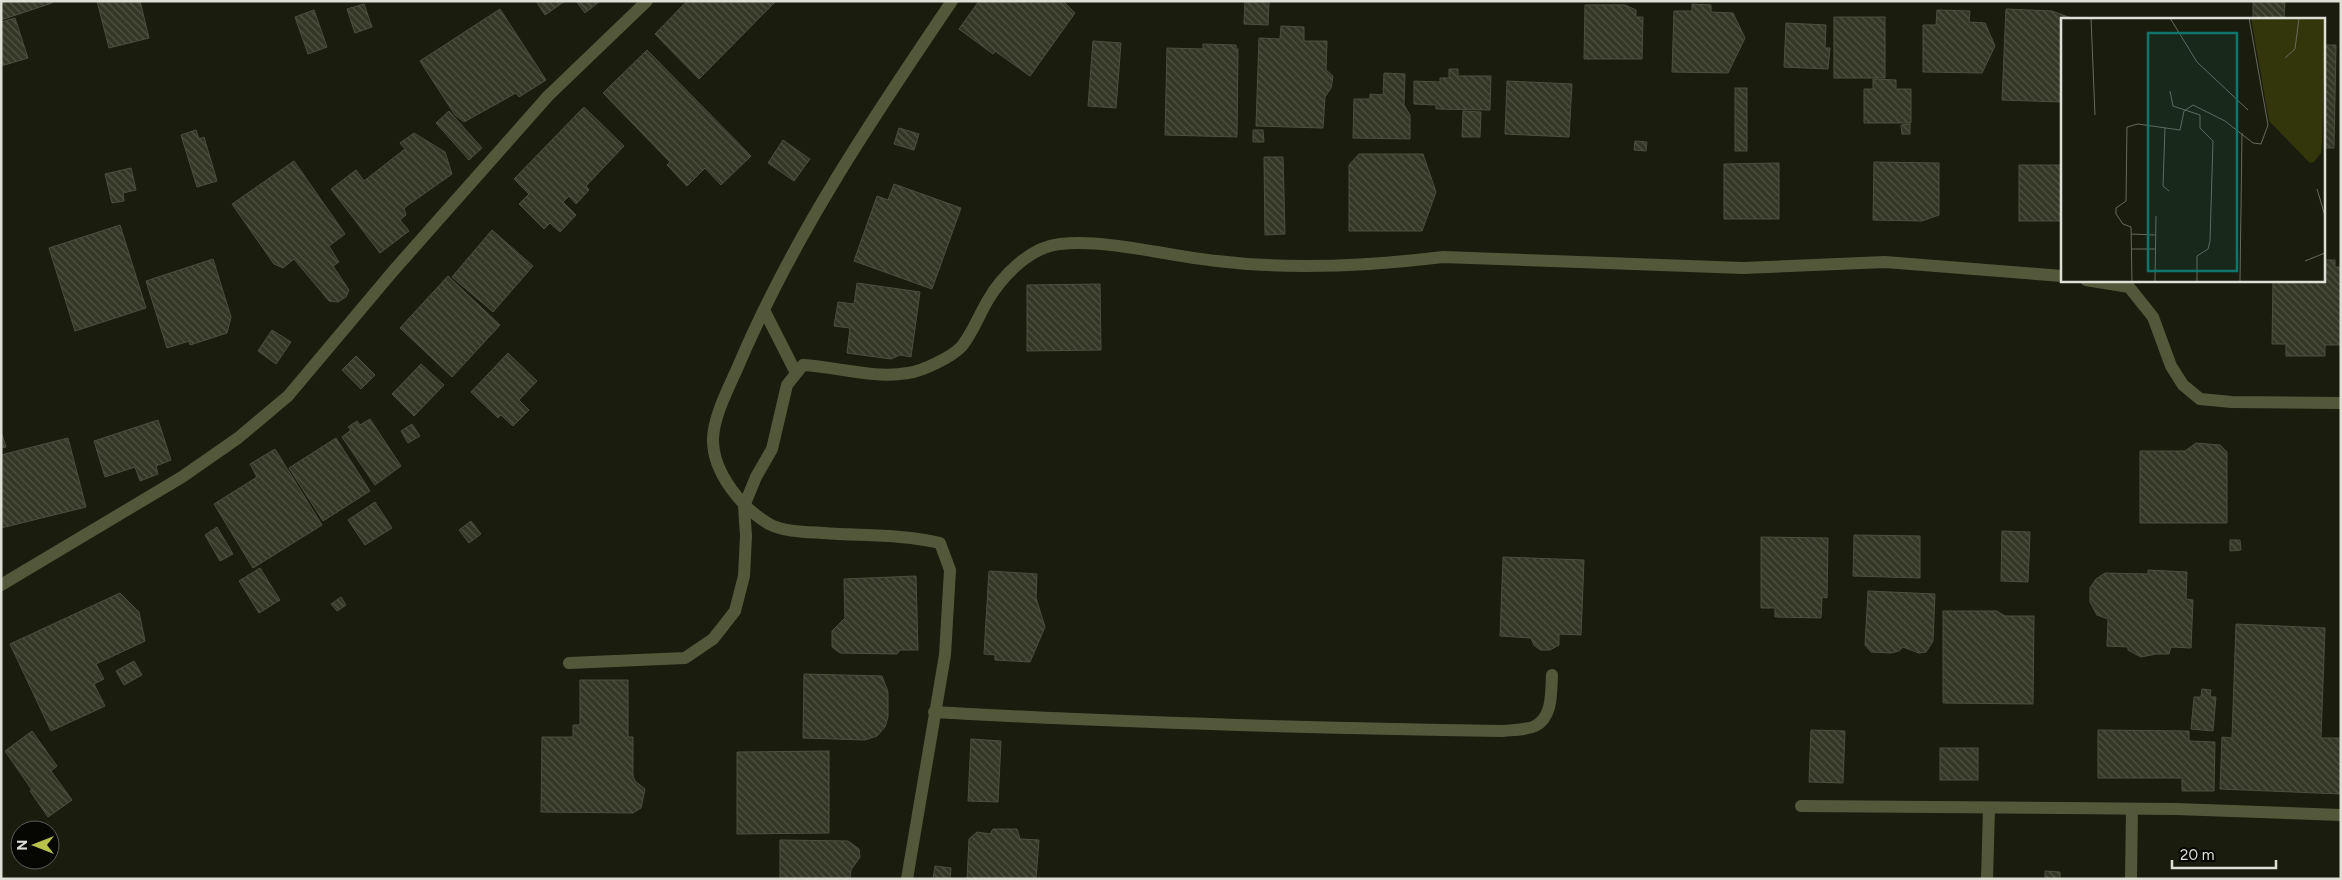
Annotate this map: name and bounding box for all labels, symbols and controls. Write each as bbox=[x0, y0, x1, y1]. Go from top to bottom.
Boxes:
inset map bbox=[2061, 18, 2324, 281]
north arrow bbox=[10, 820, 60, 870]
scale bar bbox=[2172, 838, 2276, 870]
text: N bbox=[14, 840, 31, 850]
text: 20 m bbox=[2180, 846, 2214, 864]

